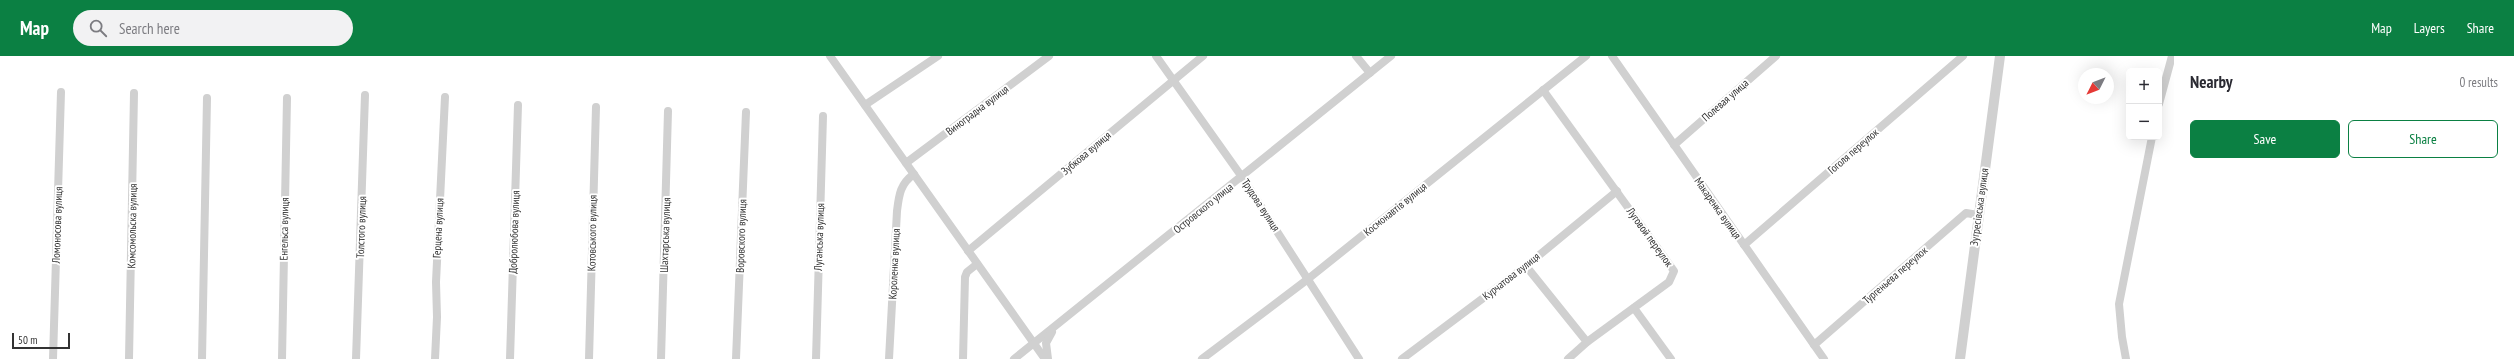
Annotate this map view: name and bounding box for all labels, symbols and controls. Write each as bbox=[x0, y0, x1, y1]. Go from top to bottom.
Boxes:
search box bbox=[73, 10, 353, 46]
text: Map bbox=[20, 16, 49, 40]
icon: search bbox=[87, 17, 109, 39]
text: Search here bbox=[119, 19, 180, 38]
text: Map bbox=[2371, 19, 2392, 37]
text: Layers bbox=[2414, 19, 2445, 37]
text: Share bbox=[2467, 19, 2494, 37]
north arrow bbox=[2078, 68, 2114, 104]
map controls bbox=[2126, 68, 2162, 140]
button: + bbox=[2126, 68, 2162, 104]
text: Nearby bbox=[2190, 71, 2233, 93]
text: 0 results bbox=[2459, 74, 2498, 91]
street label: Полевая улица bbox=[1699, 76, 1751, 124]
street label: Виноградна вулиця bbox=[943, 82, 1011, 138]
button: − bbox=[2126, 104, 2162, 140]
button: Save bbox=[2190, 120, 2340, 158]
button: Share bbox=[2348, 120, 2498, 158]
street label: Гоголя переулок bbox=[1825, 125, 1882, 177]
street label: Зубкова вулиця bbox=[1058, 128, 1114, 178]
street label: Зугресівська вулиця bbox=[1967, 167, 1991, 247]
street label: Макаренка вулиця bbox=[1692, 174, 1744, 242]
street label: Трудова вулиця bbox=[1239, 176, 1283, 234]
street label: Космонавтів вулиця bbox=[1361, 179, 1429, 239]
street label: Островского улица bbox=[1170, 180, 1236, 236]
street label: Комсомольска вулиця bbox=[124, 184, 140, 268]
street label: Ломоносова вулиця bbox=[49, 186, 65, 265]
street label: Добролюбова вулиця bbox=[506, 190, 522, 274]
street label: Котовського вулиця bbox=[584, 195, 600, 271]
street label: Толстого вулиця bbox=[353, 196, 369, 258]
street label: Енгельса вулиця bbox=[276, 197, 292, 261]
street label: Шахтарська вулиця bbox=[657, 197, 673, 273]
street label: Герцена вулиця bbox=[429, 198, 447, 258]
street label: Воровского вулиця bbox=[733, 199, 749, 273]
street label: Луганська вулиця bbox=[811, 203, 827, 272]
street label: Луговой переулок bbox=[1623, 204, 1677, 270]
street label: Короленка вулиця bbox=[885, 228, 903, 300]
street label: Тургеньева переулок bbox=[1860, 243, 1931, 307]
street label: Курчатова вулиця bbox=[1479, 249, 1543, 303]
scale bar bbox=[12, 331, 70, 350]
text: 50 m bbox=[18, 333, 37, 347]

